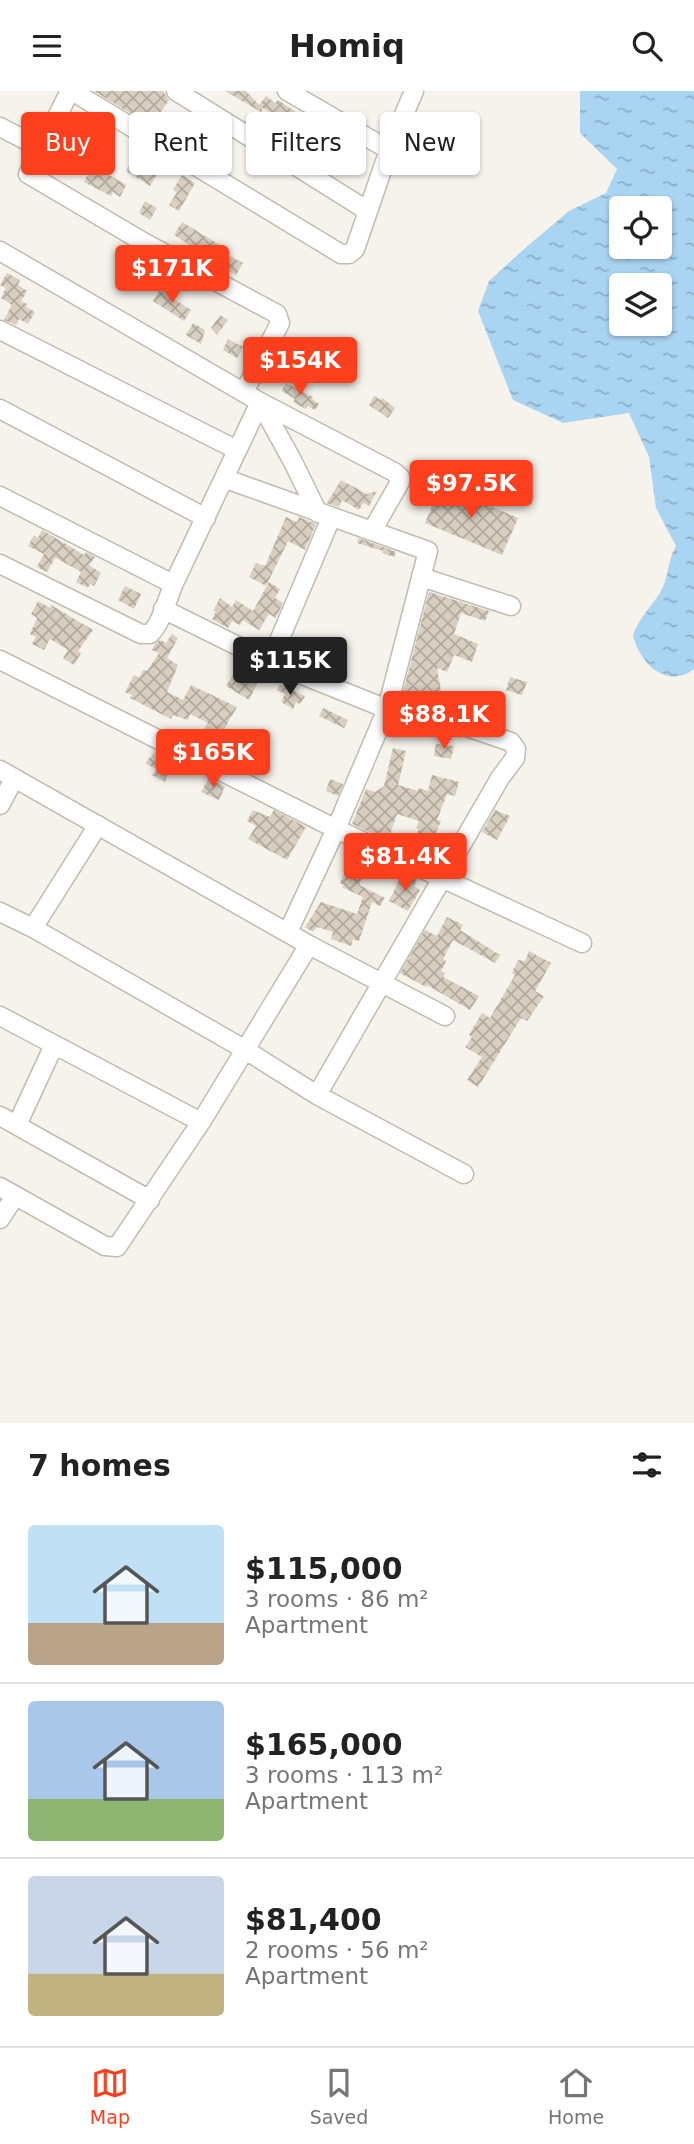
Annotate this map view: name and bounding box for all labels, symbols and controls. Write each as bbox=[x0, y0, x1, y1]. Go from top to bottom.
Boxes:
icon: menu bbox=[28, 27, 66, 65]
text: Homiq bbox=[289, 27, 405, 65]
icon: search bbox=[628, 27, 666, 65]
chip: Buy bbox=[21, 112, 115, 175]
chip: Rent bbox=[129, 112, 232, 175]
chip: Filters bbox=[246, 112, 366, 175]
chip: New bbox=[380, 112, 480, 175]
map controls bbox=[609, 196, 672, 336]
button: locate bbox=[609, 196, 672, 259]
pin: $171K bbox=[123, 245, 221, 305]
text: $171K bbox=[131, 255, 213, 281]
button: layers bbox=[609, 273, 672, 336]
pin: $154K bbox=[251, 337, 349, 397]
text: $154K bbox=[259, 347, 341, 373]
pin: $97.5K bbox=[414, 461, 528, 520]
text: $97.5K bbox=[426, 470, 516, 496]
pin: $115K bbox=[241, 637, 339, 697]
text: $115K bbox=[249, 647, 331, 673]
pin: $88.1K bbox=[387, 691, 501, 751]
text: $88.1K bbox=[399, 701, 489, 727]
pin: $165K bbox=[164, 729, 262, 789]
text: $165K bbox=[172, 739, 254, 765]
pin: $81.4K bbox=[348, 833, 462, 893]
text: $81.4K bbox=[360, 843, 450, 869]
icon: filters bbox=[628, 1446, 666, 1484]
text: 7 homes bbox=[28, 1448, 171, 1483]
text: $115,000 bbox=[245, 1551, 403, 1586]
icon: home bbox=[84, 1553, 168, 1637]
text: 3 rooms · 86 m² bbox=[245, 1586, 429, 1612]
text: Apartment bbox=[245, 1612, 368, 1638]
text: $165,000 bbox=[245, 1727, 403, 1762]
icon: home bbox=[84, 1729, 168, 1813]
text: 3 rooms · 113 m² bbox=[245, 1762, 443, 1788]
text: Apartment bbox=[245, 1788, 368, 1814]
text: $81,400 bbox=[245, 1902, 382, 1937]
icon: home bbox=[84, 1904, 168, 1988]
text: 2 rooms · 56 m² bbox=[245, 1937, 429, 1963]
text: Apartment bbox=[245, 1963, 368, 1989]
tab: Map bbox=[90, 2064, 130, 2128]
tab: Saved bbox=[310, 2064, 368, 2128]
tab: Home bbox=[548, 2064, 604, 2128]

